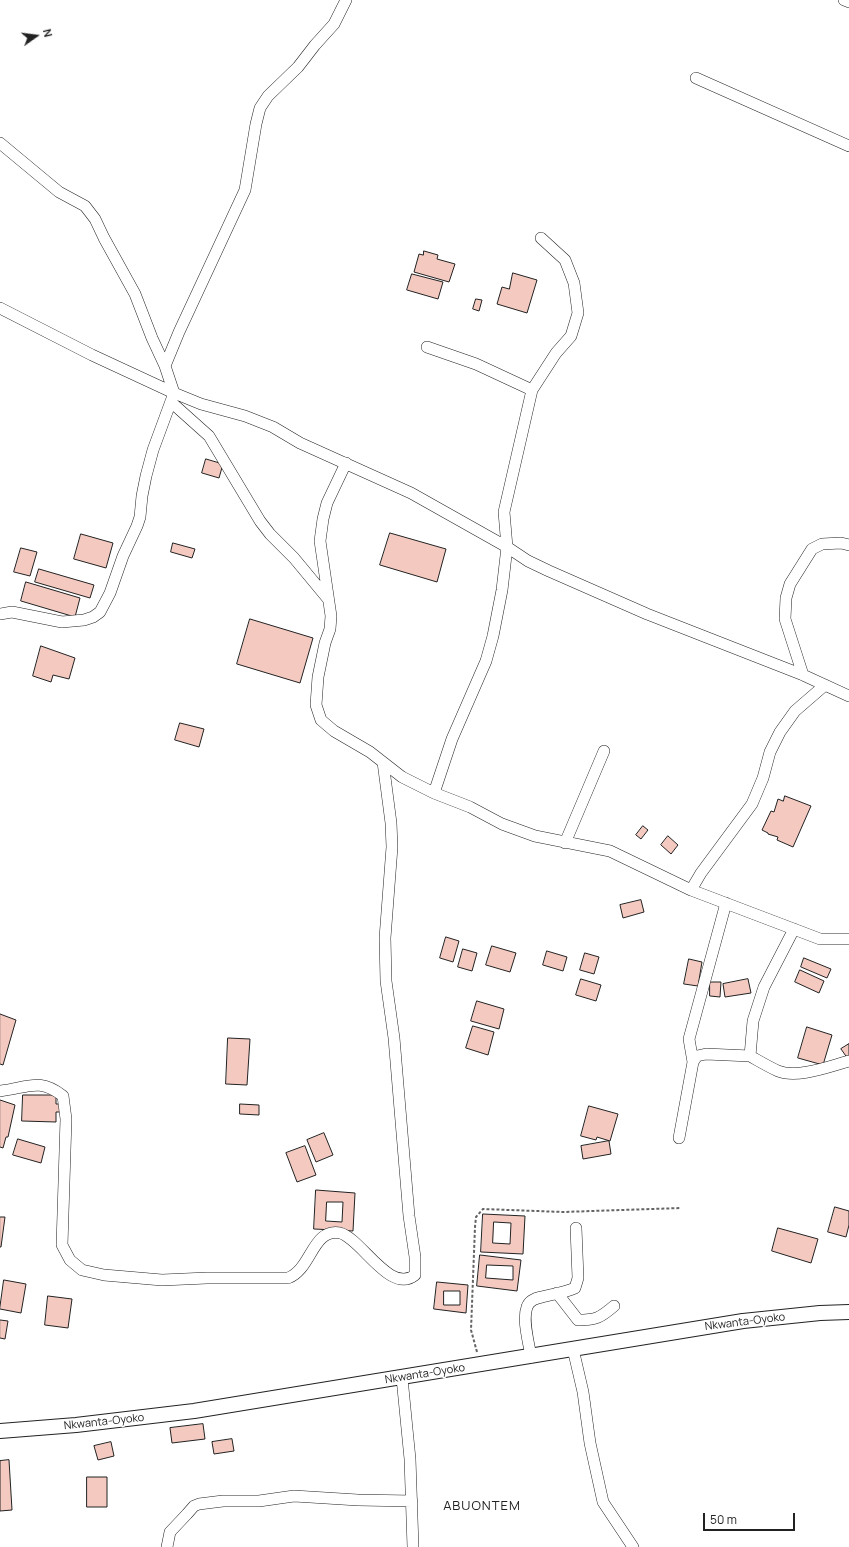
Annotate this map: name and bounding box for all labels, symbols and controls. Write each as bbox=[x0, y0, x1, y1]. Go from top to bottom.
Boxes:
north arrow bbox=[16, 16, 56, 56]
text: N bbox=[40, 27, 56, 39]
street label: Nkwanta-Oyoko bbox=[704, 1311, 786, 1333]
street label: Nkwanta-Oyoko bbox=[384, 1361, 466, 1387]
street label: Nkwanta-Oyoko bbox=[63, 1411, 145, 1433]
district label: ABUONTEM bbox=[443, 1498, 521, 1514]
scale bar bbox=[705, 1505, 797, 1531]
text: 50 m bbox=[710, 1511, 737, 1528]

